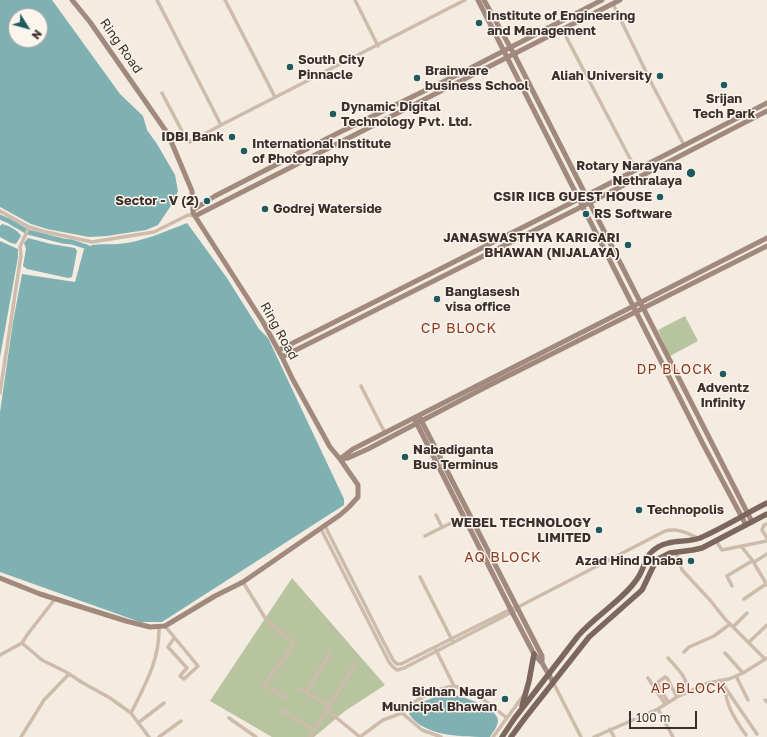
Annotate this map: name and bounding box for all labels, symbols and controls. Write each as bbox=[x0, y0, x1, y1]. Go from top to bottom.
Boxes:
north arrow bbox=[8, 8, 48, 48]
place label: Institute of Engineering and Management bbox=[487, 8, 635, 39]
street label: Ring Road bbox=[96, 16, 146, 76]
marker: Institute of Engineering and Management bbox=[474, 18, 484, 28]
text: N bbox=[29, 28, 45, 42]
place label: South City Pinnacle bbox=[298, 52, 364, 83]
marker: South City Pinnacle bbox=[285, 62, 295, 72]
place label: Brainware business School bbox=[425, 63, 529, 94]
place label: Aliah University bbox=[551, 68, 652, 84]
marker: Aliah University bbox=[655, 71, 665, 81]
marker: Brainware business School bbox=[412, 73, 422, 83]
marker: Srijan Tech Park bbox=[719, 80, 729, 90]
place label: Srijan Tech Park bbox=[693, 91, 755, 122]
place label: Dynamic Digital Technology Pvt. Ltd. bbox=[341, 99, 473, 130]
marker: Dynamic Digital Technology Pvt. Ltd. bbox=[328, 109, 338, 119]
place label: IDBI Bank bbox=[161, 129, 224, 145]
marker: IDBI Bank bbox=[227, 132, 237, 142]
place label: International Institute of Photography bbox=[252, 136, 391, 167]
marker: International Institute of Photography bbox=[239, 146, 249, 156]
place label: Rotary Narayana Nethralaya bbox=[576, 158, 682, 189]
marker: Rotary Narayana Nethralaya bbox=[685, 167, 697, 179]
place label: CSIR IICB GUEST HOUSE bbox=[493, 189, 652, 205]
marker: CSIR IICB GUEST HOUSE bbox=[655, 192, 665, 202]
place label: Sector - V (2) bbox=[115, 193, 199, 209]
marker: Sector - V (2) bbox=[202, 196, 212, 206]
place label: Godrej Waterside bbox=[273, 201, 382, 217]
marker: Godrej Waterside bbox=[260, 204, 270, 214]
place label: RS Software bbox=[594, 206, 672, 222]
marker: RS Software bbox=[581, 209, 591, 219]
place label: JANASWASTHYA KARIGARI BHAWAN (NIJALAYA) bbox=[443, 230, 620, 261]
marker: JANASWASTHYA KARIGARI BHAWAN (NIJALAYA) bbox=[623, 240, 633, 250]
place label: Banglasesh visa office bbox=[445, 284, 520, 315]
marker: Banglasesh visa office bbox=[432, 294, 442, 304]
street label: Ring Road bbox=[257, 299, 301, 363]
district label: CP BLOCK bbox=[421, 321, 497, 337]
district label: DP BLOCK bbox=[637, 362, 713, 378]
marker: Adventz Infinity bbox=[718, 369, 728, 379]
place label: Adventz Infinity bbox=[697, 380, 749, 411]
place label: Nabadiganta Bus Terminus bbox=[413, 442, 498, 473]
marker: Nabadiganta Bus Terminus bbox=[400, 452, 410, 462]
place label: Technopolis bbox=[647, 502, 724, 518]
marker: Technopolis bbox=[634, 505, 644, 515]
place label: WEBEL TECHNOLOGY LIMITED bbox=[451, 515, 591, 546]
marker: WEBEL TECHNOLOGY LIMITED bbox=[594, 525, 604, 535]
district label: AQ BLOCK bbox=[464, 550, 542, 566]
place label: Azad Hind Dhaba bbox=[575, 553, 683, 569]
marker: Azad Hind Dhaba bbox=[686, 556, 696, 566]
district label: AP BLOCK bbox=[651, 681, 727, 697]
place label: Bidhan Nagar Municipal Bhawan bbox=[382, 684, 497, 715]
marker: Bidhan Nagar Municipal Bhawan bbox=[500, 694, 510, 704]
scale bar bbox=[631, 703, 699, 729]
text: 100 m bbox=[636, 710, 670, 725]

